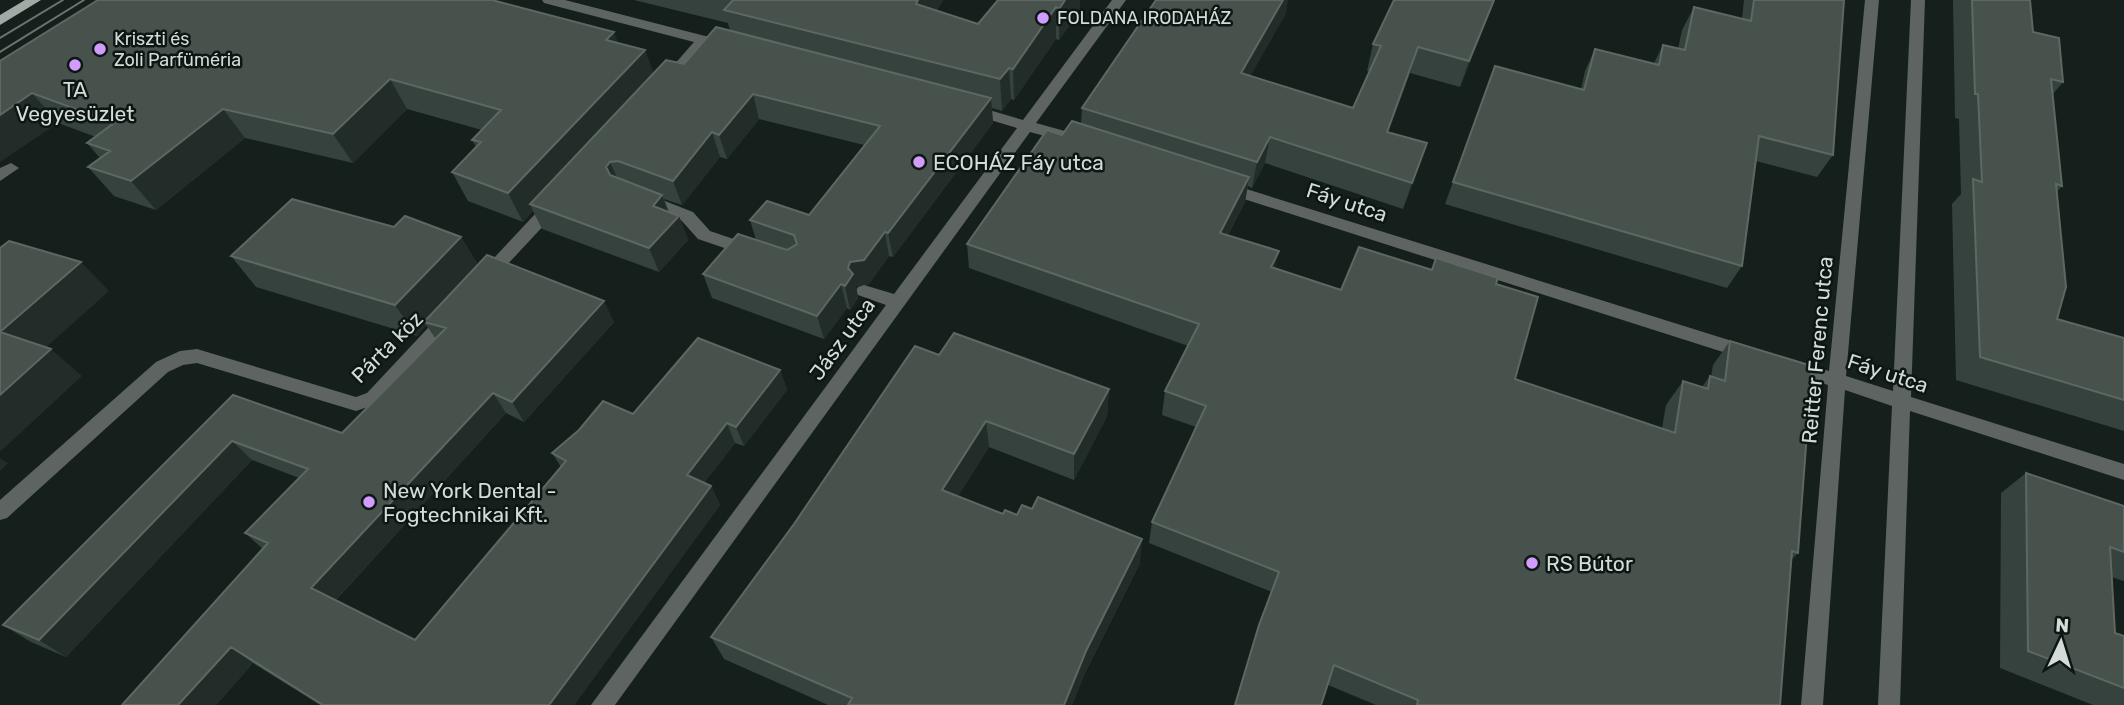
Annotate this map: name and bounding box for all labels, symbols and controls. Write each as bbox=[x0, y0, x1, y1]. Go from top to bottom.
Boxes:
place label: FOLDANA IRODAHÁZ bbox=[1057, 7, 1232, 29]
marker: FOLDANA IRODAHÁZ bbox=[1035, 10, 1051, 26]
place label: Kriszti és Zoli Parfüméria bbox=[114, 28, 241, 71]
marker: Kriszti és Zoli Parfüméria bbox=[92, 41, 108, 57]
marker: TA Vegyesüzlet bbox=[67, 57, 83, 73]
place label: TA Vegyesüzlet bbox=[16, 77, 134, 126]
place label: ECOHÁZ Fáy utca bbox=[933, 150, 1104, 175]
marker: ECOHÁZ Fáy utca bbox=[911, 154, 927, 170]
street label: Fáy utca bbox=[1304, 177, 1390, 227]
street label: Reitter Ferenc utca bbox=[1796, 255, 1838, 445]
street label: Jász utca bbox=[804, 293, 880, 385]
street label: Párta köz bbox=[346, 306, 428, 388]
street label: Fáy utca bbox=[1845, 348, 1931, 398]
place label: New York Dental - Fogtechnikai Kft. bbox=[383, 478, 557, 527]
marker: New York Dental - Fogtechnikai Kft. bbox=[361, 494, 377, 510]
place label: RS Bútor bbox=[1546, 551, 1633, 576]
marker: RS Bútor bbox=[1524, 555, 1540, 571]
north arrow bbox=[2026, 607, 2096, 677]
text: N bbox=[2055, 614, 2070, 637]

